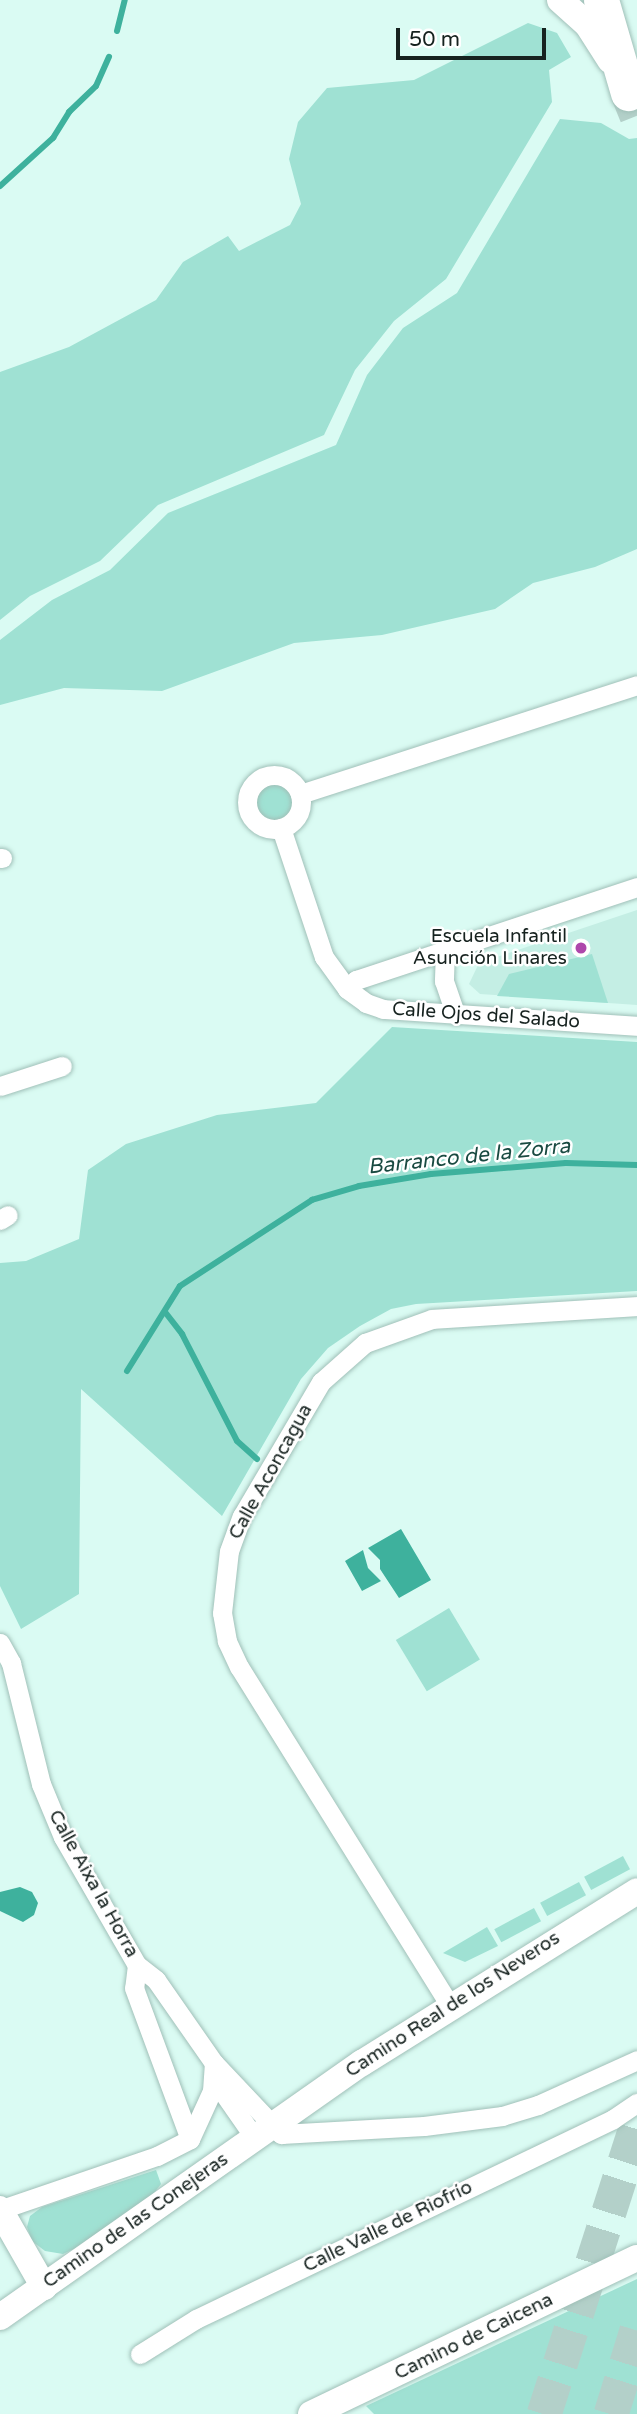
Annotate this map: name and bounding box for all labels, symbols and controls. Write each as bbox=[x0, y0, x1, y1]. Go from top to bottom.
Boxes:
scale bar bbox=[399, 14, 550, 58]
text: 50 m bbox=[409, 27, 460, 52]
place label: Escuela Infantil Asunción Linares bbox=[413, 926, 567, 970]
marker: Escuela Infantil Asunción Linares bbox=[573, 940, 589, 956]
street label: Calle Ojos del Salado bbox=[391, 998, 581, 1034]
water label: Barranco de la Zorra bbox=[366, 1134, 572, 1180]
street label: Calle Aconcagua bbox=[224, 1400, 318, 1544]
street label: Calle Aixa la Horra bbox=[43, 1806, 143, 1962]
street label: Camino Real de los Neveros bbox=[342, 1927, 564, 2083]
street label: Camino de las Conejeras bbox=[39, 2148, 233, 2294]
street label: Calle Valle de Riofrío bbox=[300, 2176, 476, 2278]
street label: Camino de Caicena bbox=[391, 2289, 557, 2385]

